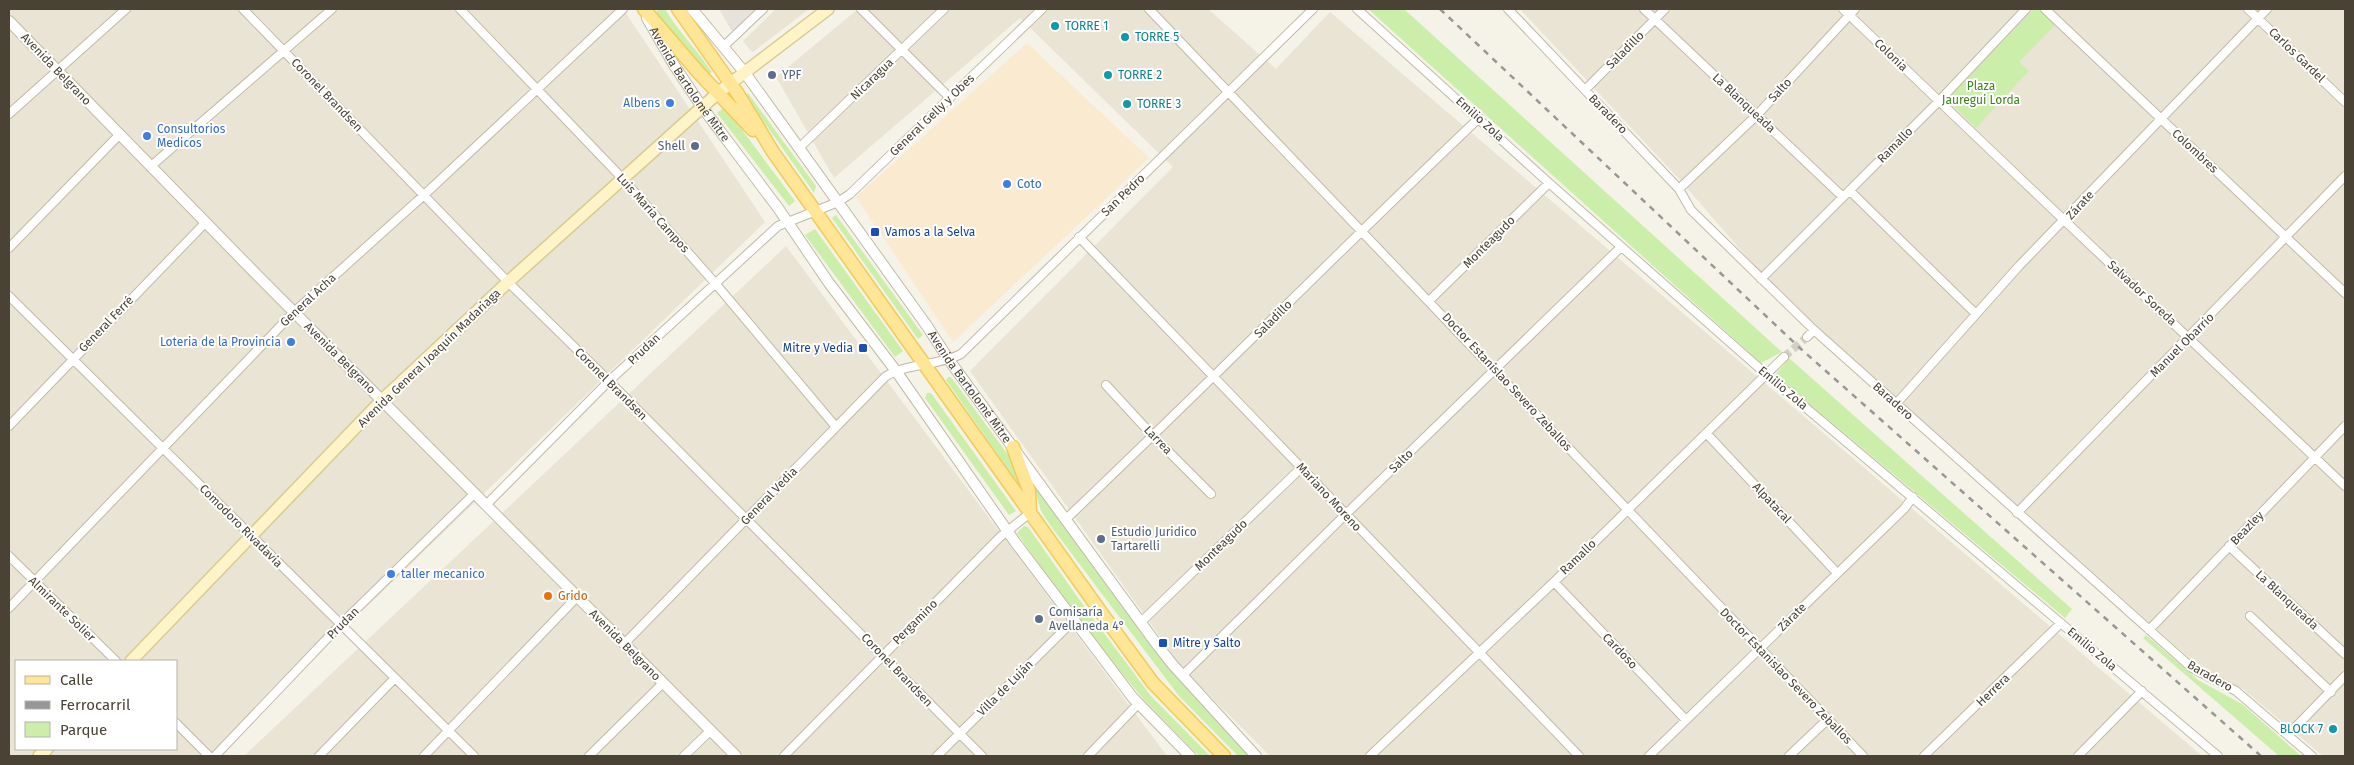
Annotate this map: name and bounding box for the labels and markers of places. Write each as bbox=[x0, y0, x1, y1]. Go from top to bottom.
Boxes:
place label: TORRE 1 bbox=[1065, 19, 1108, 33]
marker: TORRE 1 bbox=[1049, 20, 1061, 32]
place label: TORRE 5 bbox=[1135, 30, 1179, 44]
marker: TORRE 5 bbox=[1119, 31, 1131, 43]
place label: YPF bbox=[782, 68, 802, 82]
place label: TORRE 2 bbox=[1118, 68, 1162, 82]
marker: YPF bbox=[766, 69, 778, 81]
marker: TORRE 2 bbox=[1102, 69, 1114, 81]
place label: Albens bbox=[623, 96, 660, 110]
marker: Albens bbox=[664, 97, 676, 109]
place label: TORRE 3 bbox=[1137, 97, 1181, 111]
marker: TORRE 3 bbox=[1121, 98, 1133, 110]
place label: Consultorios Medicos bbox=[157, 122, 226, 150]
marker: Consultorios Medicos bbox=[141, 130, 153, 142]
place label: Shell bbox=[658, 139, 685, 153]
marker: Shell bbox=[689, 140, 701, 152]
place label: Coto bbox=[1017, 177, 1042, 191]
marker: Coto bbox=[1001, 178, 1013, 190]
place label: Vamos a la Selva bbox=[885, 225, 975, 239]
marker: Vamos a la Selva bbox=[869, 226, 881, 238]
place label: Loteria de la Provincia bbox=[160, 335, 281, 349]
marker: Loteria de la Provincia bbox=[285, 336, 297, 348]
place label: Mitre y Vedia bbox=[783, 341, 853, 355]
marker: Mitre y Vedia bbox=[857, 342, 869, 354]
place label: Estudio Juridico Tartarelli bbox=[1111, 525, 1197, 553]
marker: Estudio Juridico Tartarelli bbox=[1095, 533, 1107, 545]
place label: taller mecanico bbox=[401, 567, 485, 581]
marker: taller mecanico bbox=[385, 568, 397, 580]
place label: Grido bbox=[558, 589, 588, 603]
marker: Grido bbox=[542, 590, 554, 602]
place label: Comisaría Avellaneda 4° bbox=[1049, 605, 1125, 633]
marker: Comisaría Avellaneda 4° bbox=[1033, 613, 1045, 625]
place label: Mitre y Salto bbox=[1173, 636, 1241, 650]
marker: Mitre y Salto bbox=[1157, 637, 1169, 649]
place label: BLOCK 7 bbox=[2280, 722, 2323, 736]
marker: BLOCK 7 bbox=[2327, 723, 2339, 735]

